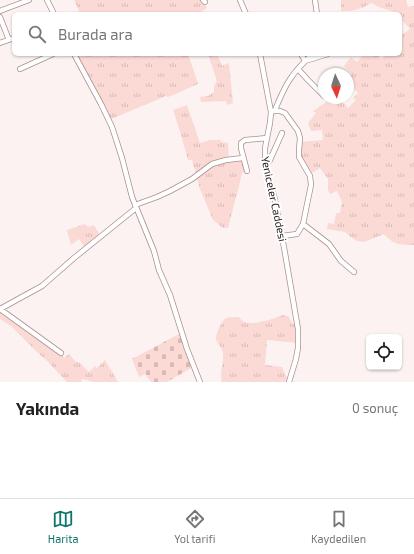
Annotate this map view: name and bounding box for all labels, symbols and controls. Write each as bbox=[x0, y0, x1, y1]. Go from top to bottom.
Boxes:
search box bbox=[12, 12, 402, 56]
icon: search bbox=[26, 23, 48, 45]
text: Burada ara bbox=[58, 25, 133, 43]
north arrow bbox=[318, 68, 354, 104]
street label: Yeniceler Caddesi bbox=[259, 155, 290, 243]
map controls bbox=[366, 334, 402, 370]
button: locate bbox=[366, 334, 402, 370]
text: Yakında bbox=[16, 398, 79, 418]
text: 0 sonuç bbox=[352, 400, 398, 416]
tab: Harita bbox=[48, 508, 79, 545]
tab: Yol tarifi bbox=[174, 508, 215, 545]
tab: Kaydedilen bbox=[311, 508, 366, 545]

